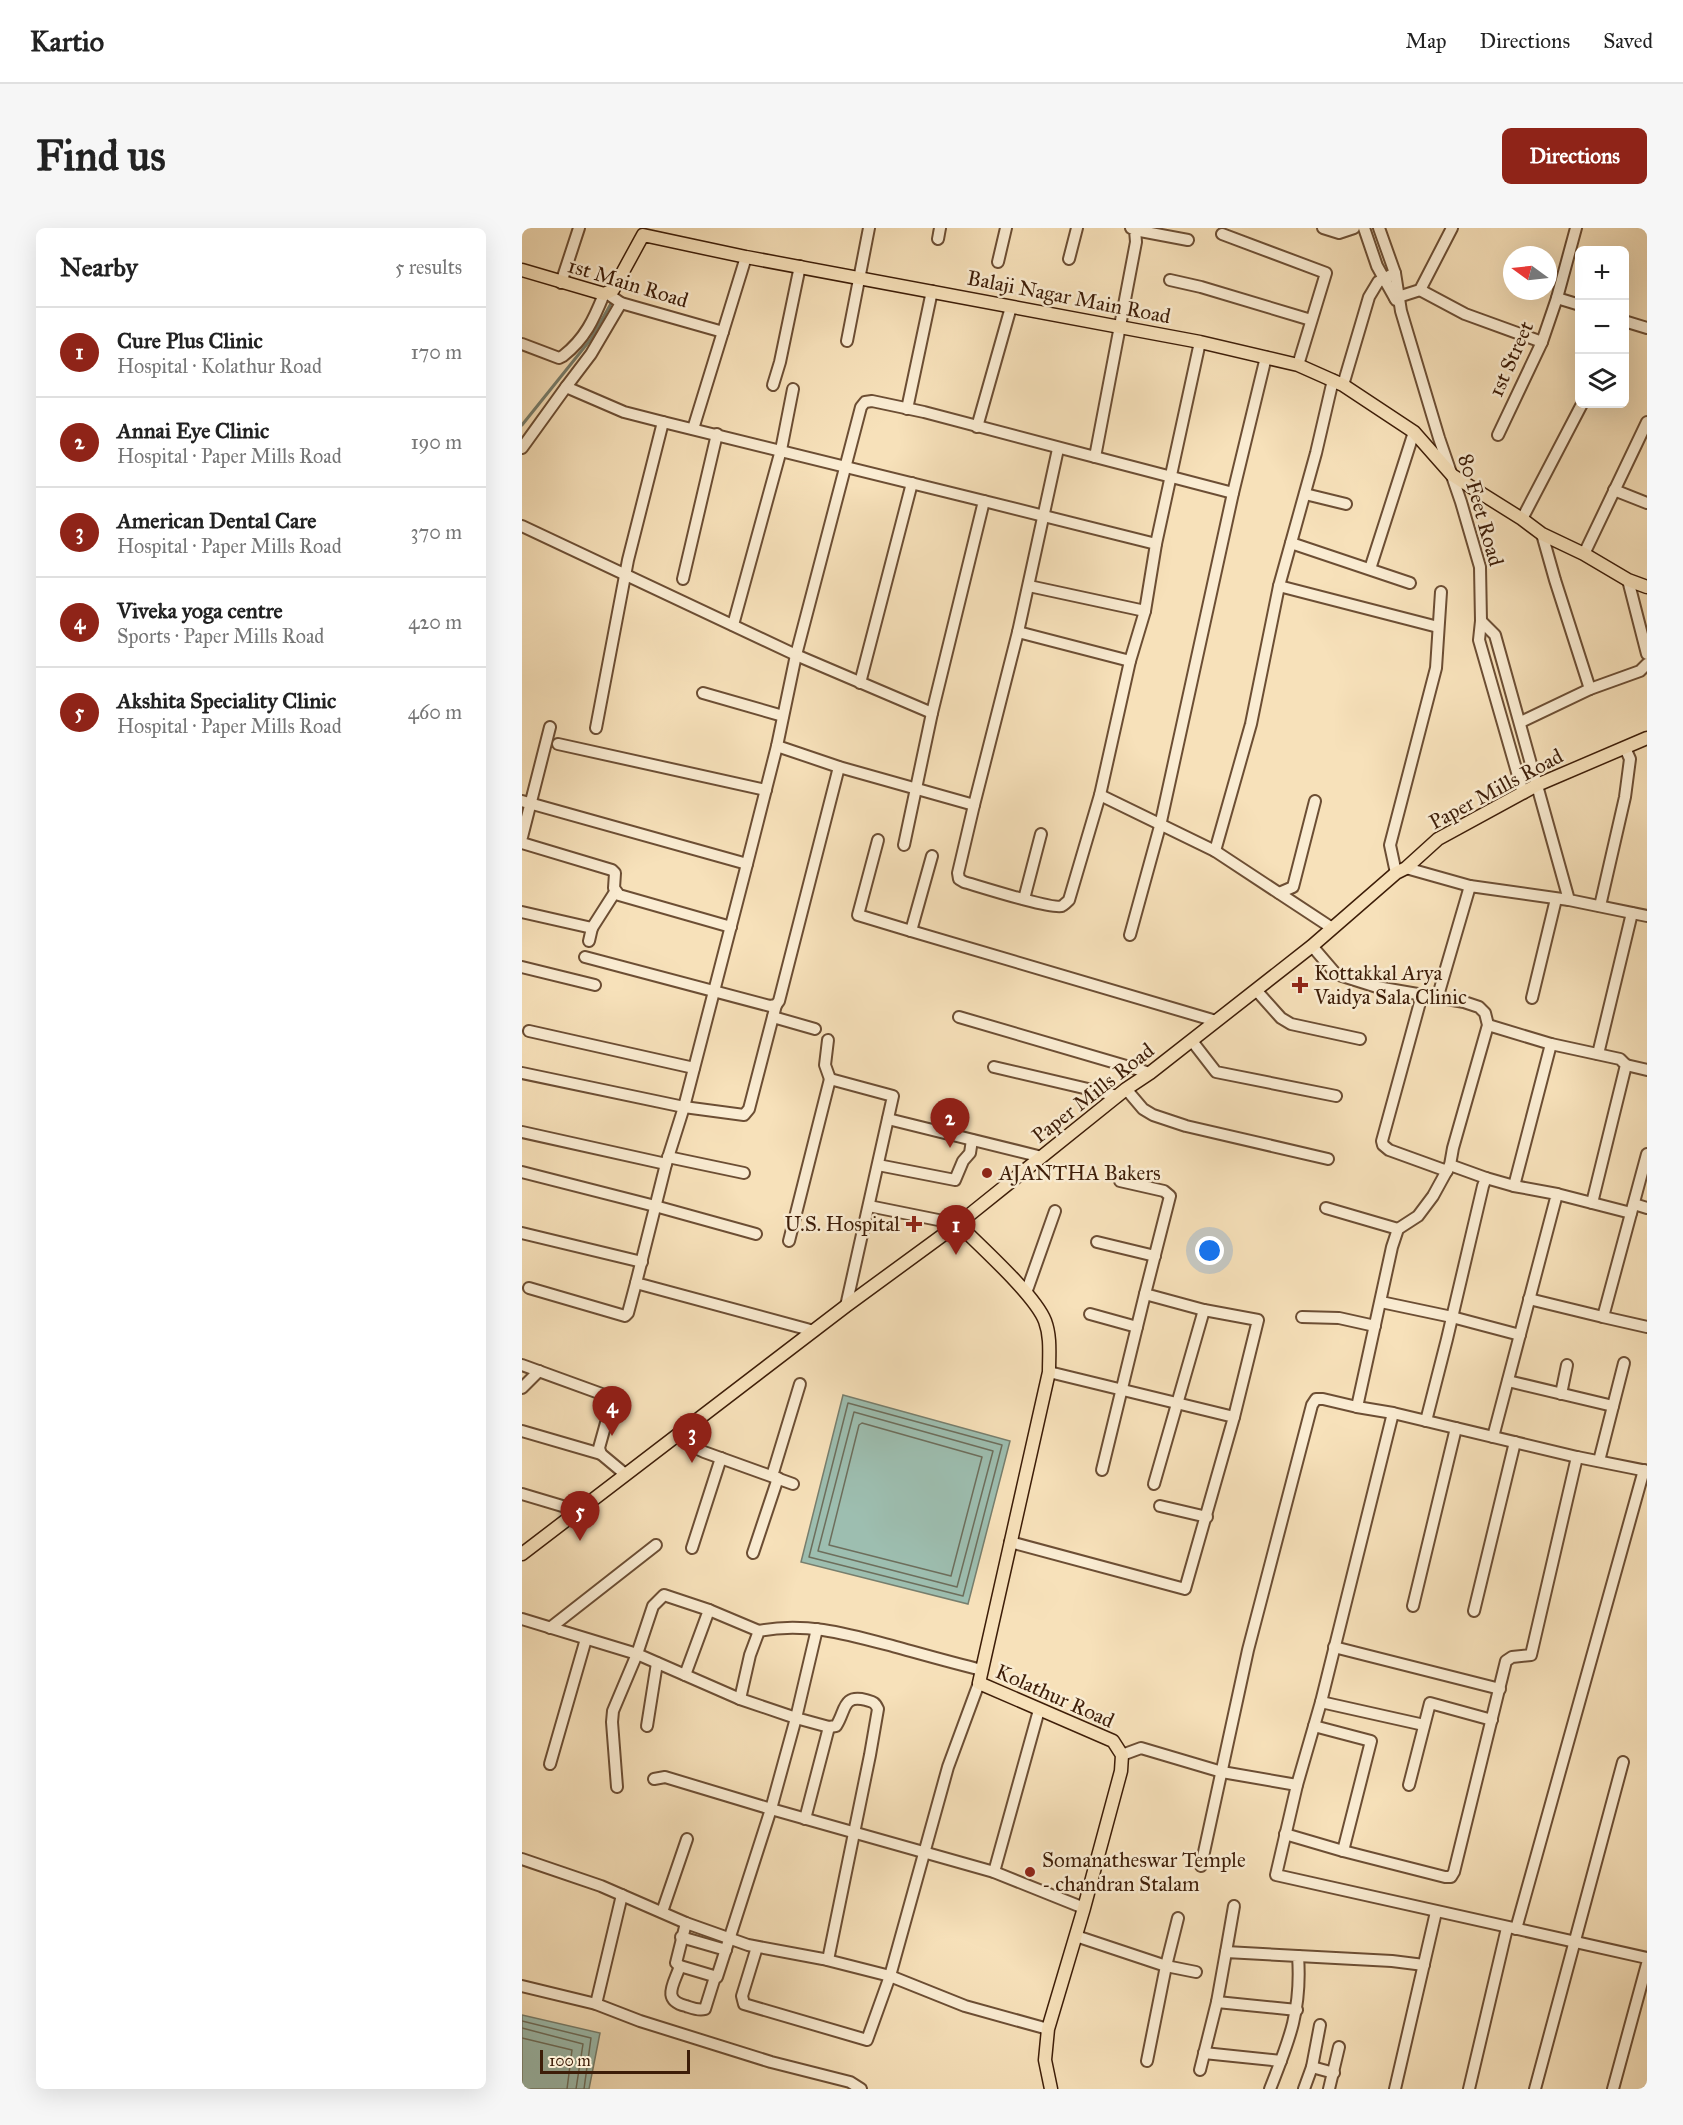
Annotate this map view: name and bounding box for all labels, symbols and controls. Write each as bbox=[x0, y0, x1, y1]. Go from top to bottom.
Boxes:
text: Kartio bbox=[30, 24, 104, 59]
text: Map bbox=[1406, 28, 1447, 54]
text: Directions bbox=[1480, 28, 1570, 54]
text: Saved bbox=[1603, 28, 1653, 54]
button: Directions bbox=[1502, 128, 1647, 184]
text: Find us bbox=[36, 130, 166, 182]
north arrow bbox=[1503, 246, 1557, 300]
map controls bbox=[1575, 246, 1629, 408]
button: + bbox=[1575, 246, 1629, 300]
text: Nearby bbox=[60, 251, 138, 283]
street label: 1st Main Road bbox=[565, 252, 692, 314]
text: 5 results bbox=[395, 255, 462, 279]
street label: Balaji Nagar Main Road bbox=[965, 264, 1173, 330]
button: − bbox=[1575, 300, 1629, 354]
street label: 1st Street bbox=[1483, 317, 1539, 401]
text: Cure Plus Clinic bbox=[117, 327, 263, 354]
text: 1 bbox=[76, 340, 83, 364]
text: 170 m bbox=[411, 340, 462, 364]
text: Hospital · Kolathur Road bbox=[117, 354, 322, 378]
button: layers bbox=[1575, 354, 1629, 408]
text: Annai Eye Clinic bbox=[117, 417, 269, 444]
text: 2 bbox=[75, 430, 84, 454]
text: 190 m bbox=[411, 430, 462, 454]
text: Hospital · Paper Mills Road bbox=[117, 444, 342, 468]
street label: 80 Feet Road bbox=[1453, 451, 1510, 569]
text: American Dental Care bbox=[117, 507, 316, 534]
text: 3 bbox=[76, 520, 84, 544]
text: 370 m bbox=[411, 520, 462, 544]
text: Hospital · Paper Mills Road bbox=[117, 534, 342, 558]
text: Viveka yoga centre bbox=[117, 597, 283, 624]
text: 4 bbox=[74, 610, 85, 634]
text: 420 m bbox=[408, 610, 462, 634]
text: Sports · Paper Mills Road bbox=[117, 624, 324, 648]
text: Akshita Speciality Clinic bbox=[117, 687, 336, 714]
text: 5 bbox=[75, 700, 84, 724]
text: 460 m bbox=[408, 700, 462, 724]
text: Hospital · Paper Mills Road bbox=[117, 714, 342, 738]
street label: Paper Mills Road bbox=[1425, 743, 1568, 835]
place label: Kottakkal Arya Vaidya Sala Clinic bbox=[1313, 960, 1467, 1010]
marker: Kottakkal Arya Vaidya Sala Clinic bbox=[1291, 976, 1309, 994]
street label: Paper Mills Road bbox=[1027, 1037, 1160, 1149]
pin: 2 bbox=[930, 1098, 970, 1148]
place label: AJANTHA Bakers bbox=[998, 1160, 1161, 1186]
marker: AJANTHA Bakers bbox=[980, 1166, 994, 1180]
pin: 1 bbox=[936, 1206, 976, 1255]
place label: U.S. Hospital bbox=[785, 1211, 900, 1237]
marker: U.S. Hospital bbox=[905, 1215, 923, 1233]
your location bbox=[1195, 1236, 1224, 1265]
pin: 4 bbox=[592, 1386, 632, 1436]
pin: 3 bbox=[672, 1414, 712, 1463]
pin: 5 bbox=[560, 1492, 600, 1541]
street label: Kolathur Road bbox=[992, 1658, 1119, 1734]
place label: Somanatheswar Temple - chandran Stalam bbox=[1042, 1847, 1246, 1897]
marker: Somanatheswar Temple - chandran Stalam bbox=[1023, 1865, 1037, 1879]
scale bar bbox=[540, 2047, 690, 2074]
text: 100 m bbox=[549, 2051, 591, 2070]

